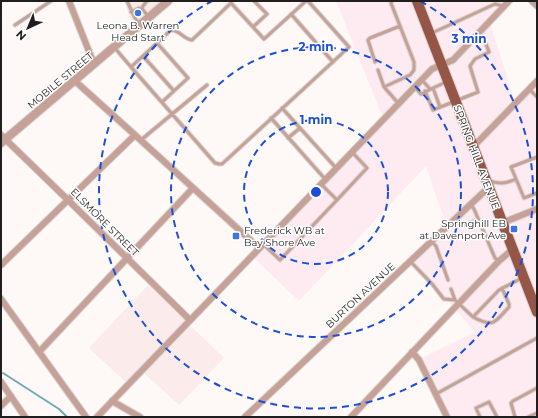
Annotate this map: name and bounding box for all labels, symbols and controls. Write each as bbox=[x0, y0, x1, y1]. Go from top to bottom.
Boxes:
north arrow bbox=[8, 8, 48, 48]
marker: Leona B. Warren Head Start bbox=[133, 8, 143, 18]
place label: Leona B. Warren Head Start bbox=[97, 19, 179, 44]
text: N bbox=[13, 27, 29, 43]
text: 3 min bbox=[451, 31, 487, 46]
text: 2 min bbox=[299, 39, 333, 54]
street label: MOBILE STREET bbox=[25, 49, 96, 112]
street label: SPRING HILL AVENUE bbox=[451, 103, 503, 211]
text: 1 min bbox=[300, 112, 332, 127]
street label: ELSMORE STREET bbox=[68, 185, 142, 259]
centre of rings bbox=[309, 185, 323, 199]
place label: Springhill EB at Davenport Ave bbox=[419, 217, 506, 242]
place label: Frederick WB at Bay Shore Ave bbox=[244, 224, 325, 249]
marker: Springhill EB at Davenport Ave bbox=[509, 224, 519, 234]
marker: Frederick WB at Bay Shore Ave bbox=[231, 231, 241, 241]
street label: BURTON AVENUE bbox=[323, 260, 398, 331]

